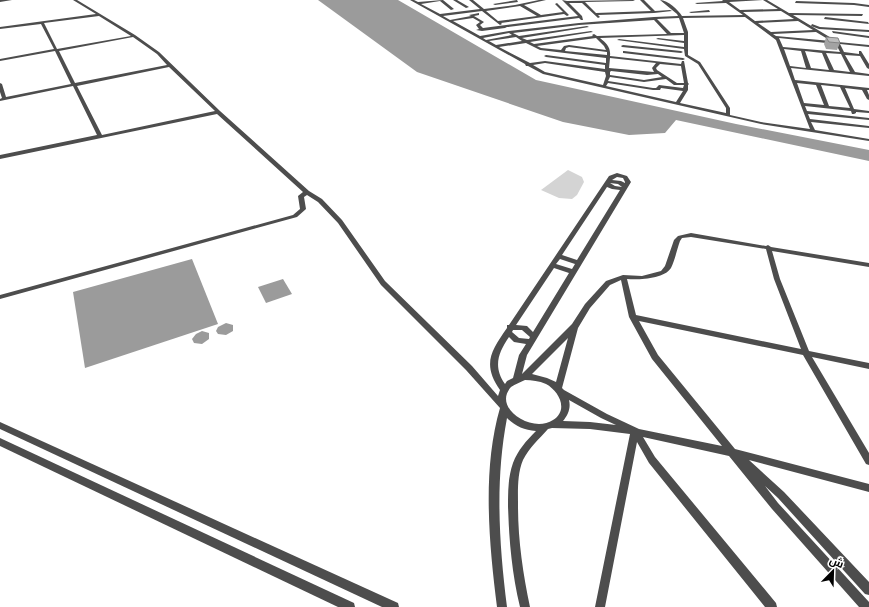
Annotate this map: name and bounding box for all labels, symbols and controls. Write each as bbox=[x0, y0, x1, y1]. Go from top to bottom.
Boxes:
north arrow bbox=[813, 551, 853, 591]
text: ش bbox=[828, 554, 846, 571]

